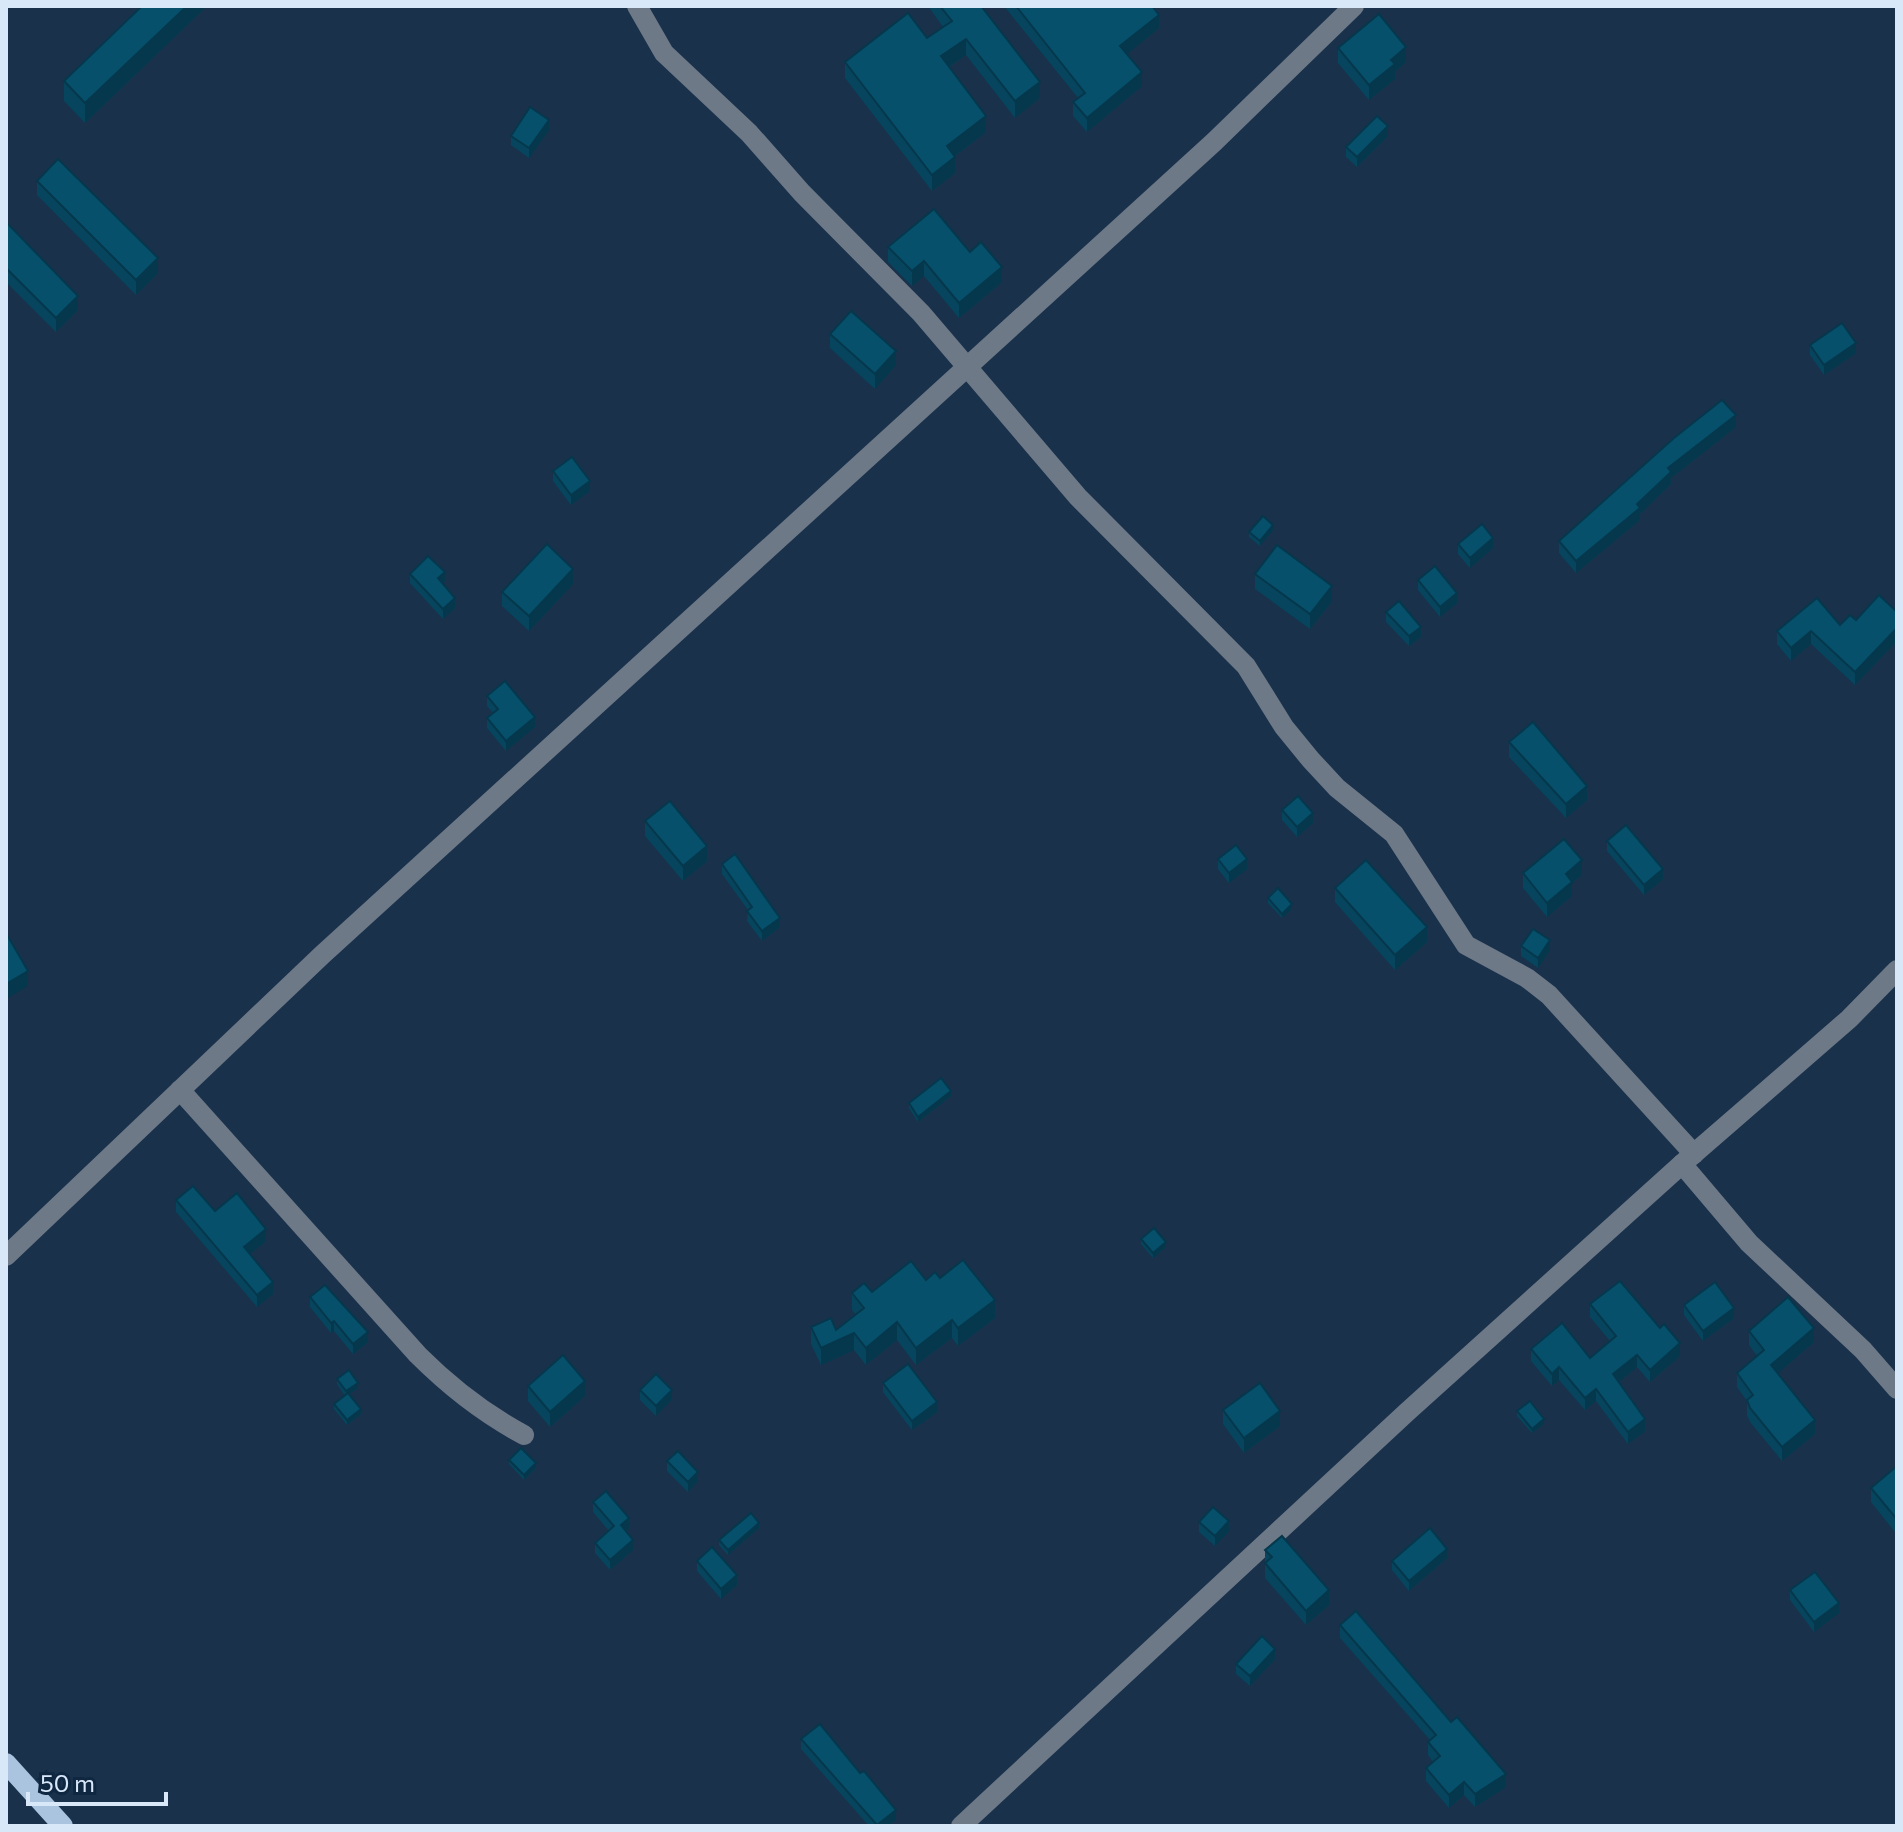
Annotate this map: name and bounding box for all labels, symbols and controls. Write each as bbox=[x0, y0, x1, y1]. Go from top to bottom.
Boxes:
scale bar bbox=[28, 1756, 166, 1806]
text: 50 m bbox=[40, 1768, 95, 1797]

